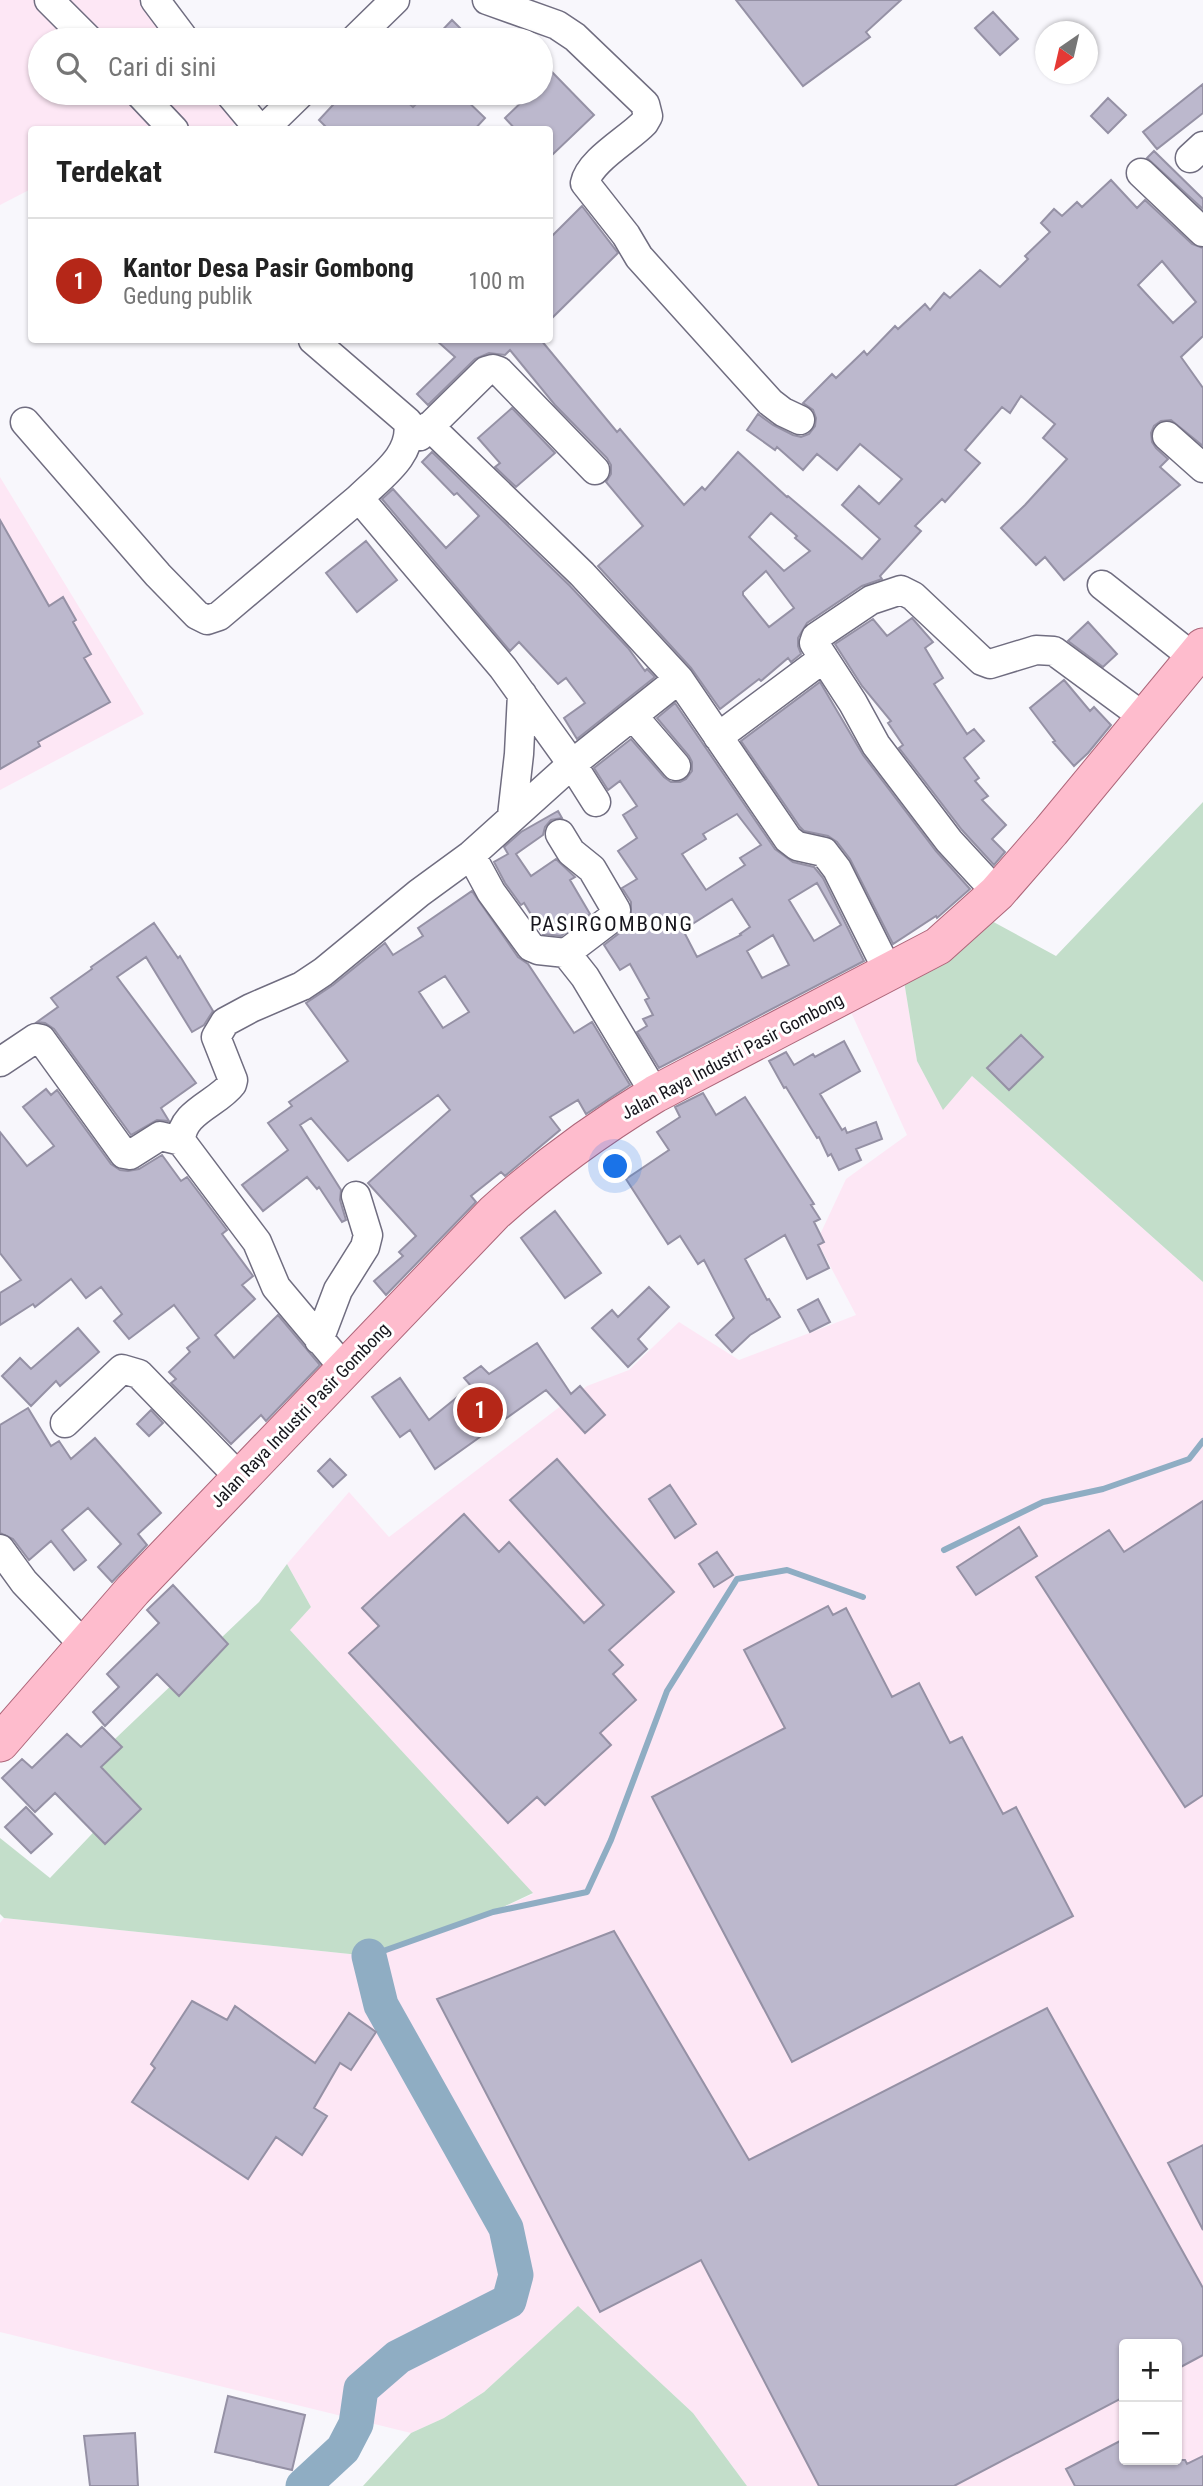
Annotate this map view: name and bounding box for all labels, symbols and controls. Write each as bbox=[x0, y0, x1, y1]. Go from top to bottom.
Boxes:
north arrow bbox=[1035, 21, 1098, 84]
search box bbox=[28, 28, 553, 105]
icon: search bbox=[52, 48, 90, 86]
text: Cari di sini bbox=[108, 52, 216, 82]
text: Terdekat bbox=[56, 154, 162, 189]
text: Kantor Desa Pasir Gombong bbox=[123, 253, 414, 283]
text: 1 bbox=[73, 268, 85, 295]
text: 100 m bbox=[468, 268, 525, 295]
text: Gedung publik bbox=[123, 283, 252, 310]
district label: PASIRGOMBONG bbox=[530, 912, 694, 936]
street label: Jalan Raya Industri Pasir Gombong bbox=[617, 988, 847, 1124]
your location bbox=[598, 1149, 632, 1183]
street label: Jalan Raya Industri Pasir Gombong bbox=[206, 1318, 394, 1512]
pin: 1 bbox=[457, 1384, 503, 1436]
map controls bbox=[1119, 2339, 1182, 2465]
button: + bbox=[1119, 2339, 1182, 2402]
button: − bbox=[1119, 2402, 1182, 2465]

